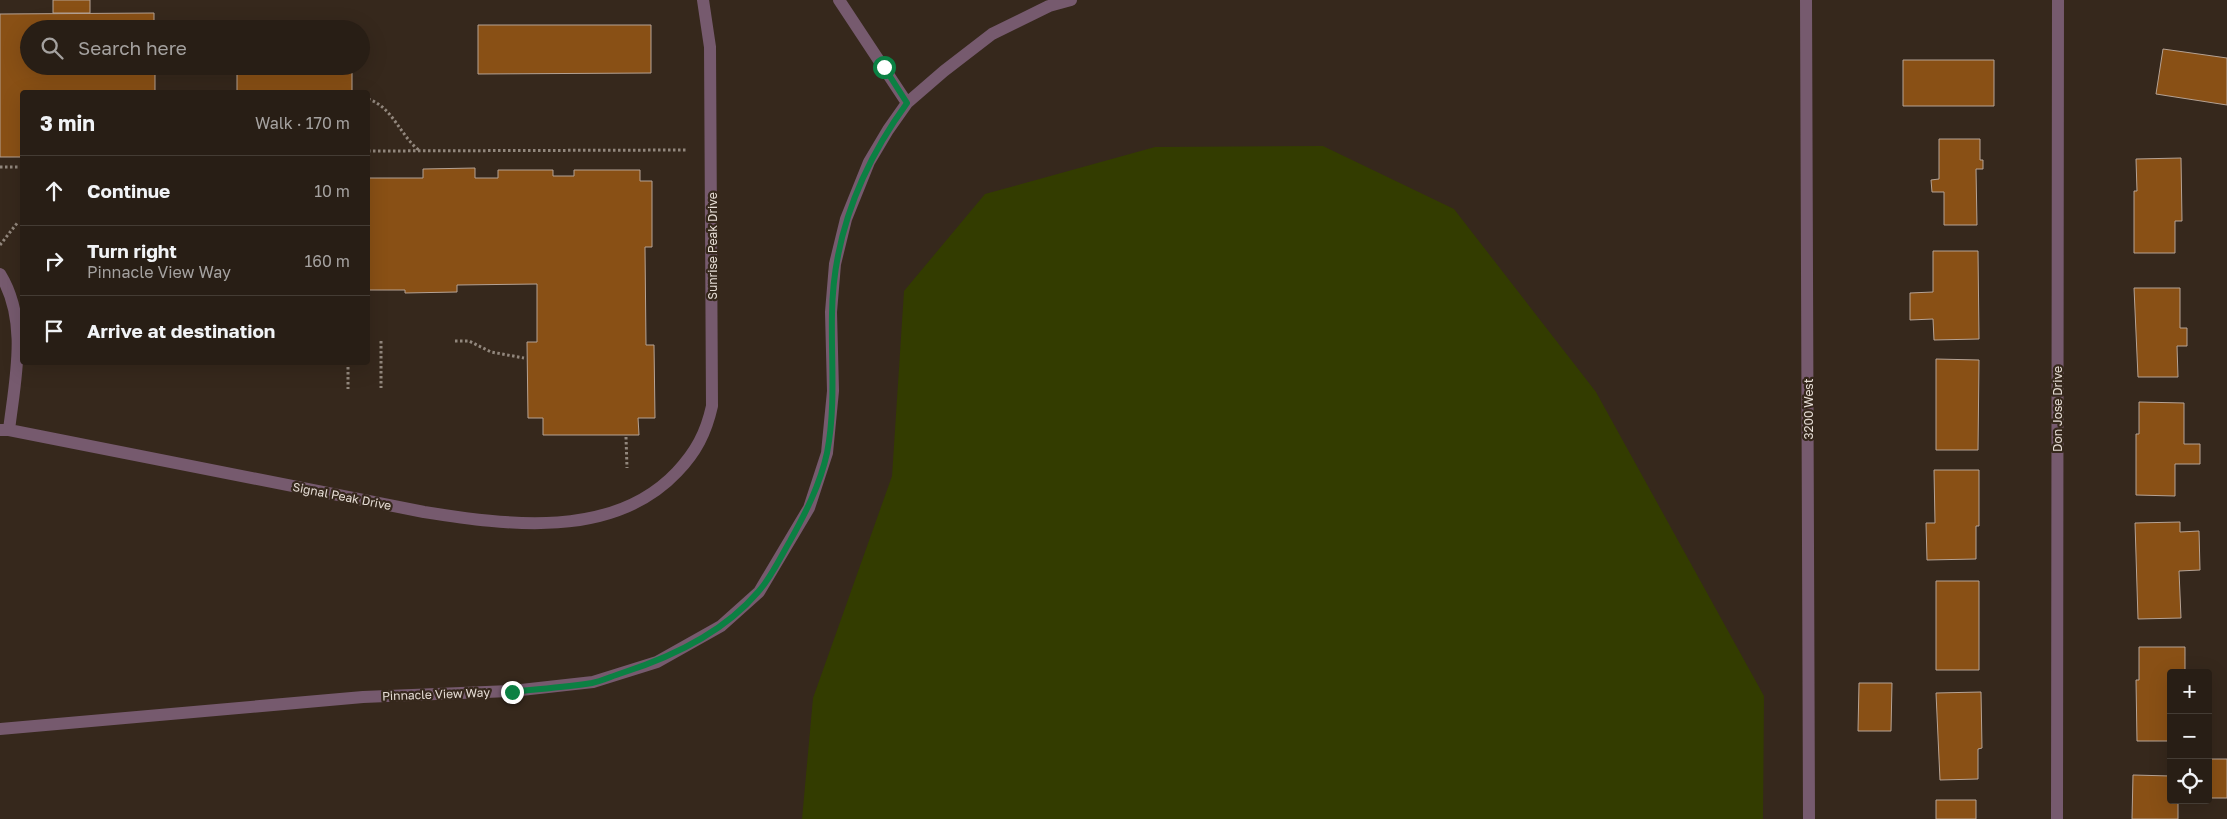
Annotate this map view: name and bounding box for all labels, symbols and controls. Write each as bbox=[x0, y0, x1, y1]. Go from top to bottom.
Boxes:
search box bbox=[20, 20, 370, 75]
icon: search bbox=[38, 34, 66, 62]
text: Search here bbox=[78, 36, 187, 59]
route start bbox=[873, 56, 896, 79]
text: 3 min bbox=[40, 110, 95, 136]
text: Walk · 170 m bbox=[255, 113, 350, 133]
icon: ahead bbox=[40, 177, 68, 205]
text: Continue bbox=[87, 179, 170, 202]
text: 10 m bbox=[314, 181, 350, 201]
street label: Sunrise Peak Drive bbox=[705, 192, 720, 300]
text: Turn right bbox=[87, 239, 177, 262]
icon: right bbox=[40, 247, 68, 275]
text: 160 m bbox=[304, 251, 350, 271]
text: Pinnacle View Way bbox=[87, 262, 231, 282]
icon: arrive bbox=[40, 317, 68, 345]
text: Arrive at destination bbox=[87, 319, 275, 342]
street label: Don Jose Drive bbox=[2050, 366, 2065, 452]
street label: 3200 West bbox=[1801, 378, 1816, 440]
street label: Signal Peak Drive bbox=[291, 479, 393, 513]
map controls bbox=[2167, 669, 2212, 804]
button: + bbox=[2167, 669, 2212, 714]
route end bbox=[501, 681, 524, 704]
street label: Pinnacle View Way bbox=[382, 685, 490, 703]
button: − bbox=[2167, 714, 2212, 759]
button: locate bbox=[2167, 759, 2212, 804]

